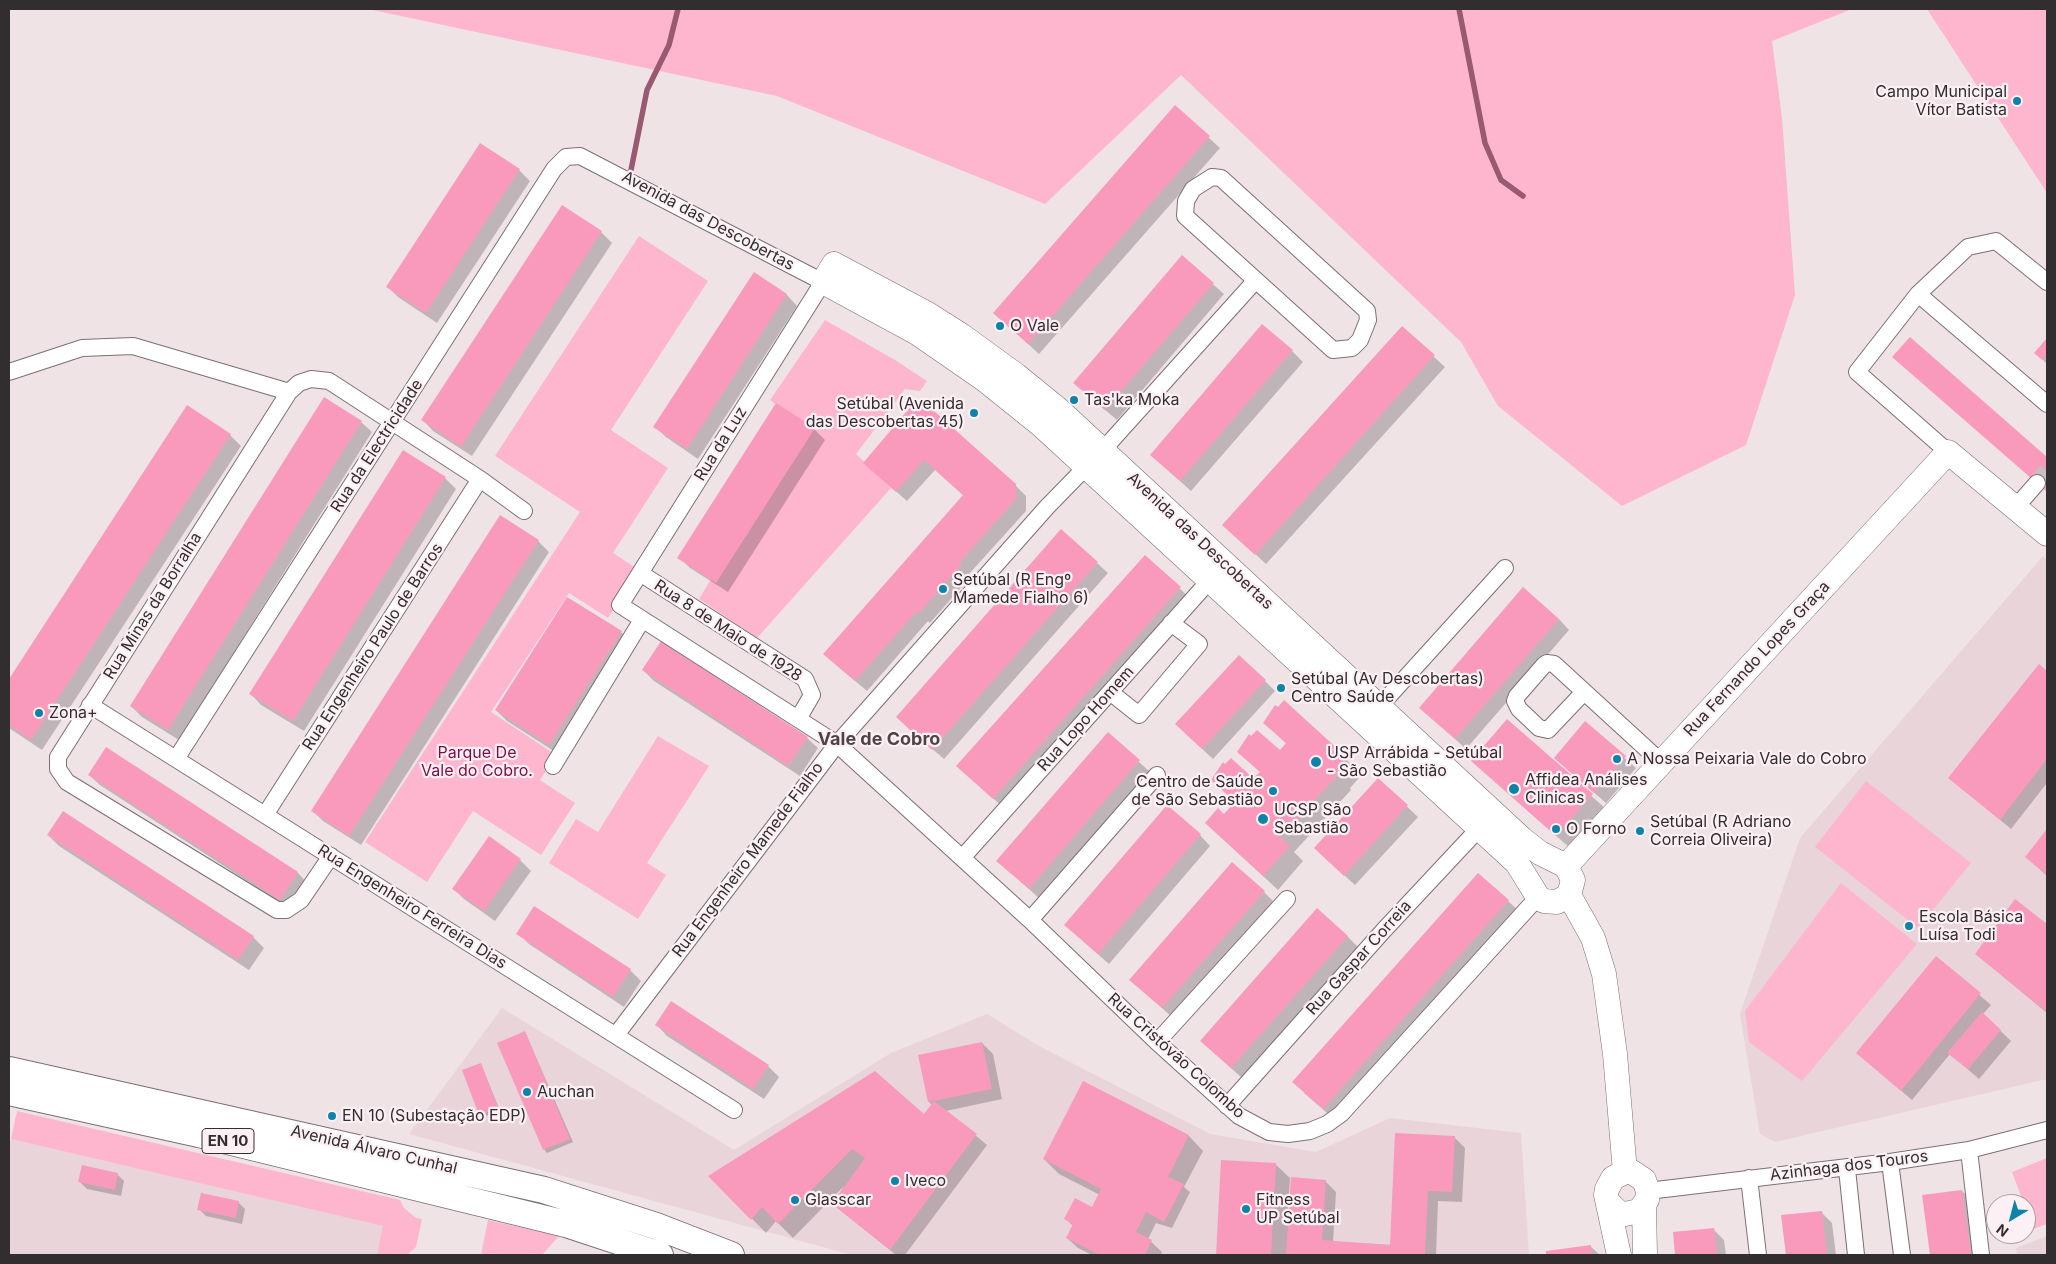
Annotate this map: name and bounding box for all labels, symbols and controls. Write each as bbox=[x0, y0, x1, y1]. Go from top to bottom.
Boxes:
place label: Campo Municipal Vítor Batista bbox=[1875, 82, 2007, 120]
marker: Campo Municipal Vítor Batista bbox=[2011, 95, 2023, 107]
street label: Avenida das Descobertas bbox=[619, 167, 797, 275]
place label: O Vale bbox=[1010, 316, 1059, 336]
marker: O Vale bbox=[994, 320, 1006, 332]
street label: Rua da Electricidade bbox=[327, 376, 427, 516]
place label: Tas'ka Moka bbox=[1084, 390, 1179, 410]
place label: Setúbal (Avenida das Descobertas 45) bbox=[806, 394, 964, 432]
marker: Tas'ka Moka bbox=[1068, 394, 1080, 406]
street label: Rua da Luz bbox=[691, 403, 751, 485]
marker: Setúbal (Avenida das Descobertas 45) bbox=[968, 407, 980, 419]
street label: Avenida das Descobertas bbox=[1123, 468, 1277, 614]
street label: Rua Minas da Borralha bbox=[100, 529, 206, 683]
street label: Rua Engenheiro Paulo de Barros bbox=[299, 540, 447, 754]
place label: Setúbal (R Engº Mamede Fialho 6) bbox=[953, 570, 1089, 608]
street label: Rua 8 de Maio de 1928 bbox=[650, 576, 806, 686]
street label: Rua Fernando Lopes Graça bbox=[1680, 577, 1834, 741]
marker: Setúbal (R Engº Mamede Fialho 6) bbox=[937, 583, 949, 595]
street label: Rua Lopo Homem bbox=[1034, 663, 1138, 775]
place label: Setúbal (Av Descobertas) Centro Saúde bbox=[1291, 669, 1484, 707]
marker: Setúbal (Av Descobertas) Centro Saúde bbox=[1275, 682, 1287, 694]
place label: Zona+ bbox=[49, 703, 98, 723]
marker: Zona+ bbox=[33, 707, 45, 719]
district label: Vale de Cobro bbox=[818, 729, 940, 751]
park label: Parque De Vale do Cobro. bbox=[421, 743, 533, 781]
place label: USP Arrábida - Setúbal - São Sebastião bbox=[1327, 743, 1502, 781]
place label: A Nossa Peixaria Vale do Cobro bbox=[1627, 749, 1866, 769]
marker: A Nossa Peixaria Vale do Cobro bbox=[1611, 753, 1623, 765]
marker: USP Arrábida - Setúbal - São Sebastião bbox=[1309, 755, 1323, 769]
street label: Rua Engenheiro Mamede Fialho bbox=[668, 759, 828, 961]
place label: Affidea Análises Clinicas bbox=[1525, 770, 1647, 808]
place label: Centro de Saúde de São Sebastião bbox=[1131, 772, 1263, 810]
marker: Affidea Análises Clinicas bbox=[1507, 782, 1521, 796]
marker: Centro de Saúde de São Sebastião bbox=[1267, 785, 1279, 797]
place label: UCSP São Sebastião bbox=[1274, 800, 1351, 838]
marker: UCSP São Sebastião bbox=[1256, 812, 1270, 826]
place label: Setúbal (R Adriano Correia Oliveira) bbox=[1650, 812, 1791, 850]
place label: O Forno bbox=[1566, 819, 1626, 839]
marker: O Forno bbox=[1550, 823, 1562, 835]
marker: Setúbal (R Adriano Correia Oliveira) bbox=[1634, 825, 1646, 837]
street label: Rua Engenheiro Ferreira Dias bbox=[314, 841, 510, 973]
street label: Rua Gaspar Correia bbox=[1302, 897, 1416, 1019]
place label: Escola Básica Luísa Todi bbox=[1919, 907, 2023, 945]
marker: Escola Básica Luísa Todi bbox=[1903, 920, 1915, 932]
street label: Rua Cristóvão Colombo bbox=[1103, 989, 1249, 1123]
place label: Auchan bbox=[537, 1082, 595, 1102]
marker: Auchan bbox=[521, 1086, 533, 1098]
place label: EN 10 (Subestação EDP) bbox=[342, 1106, 526, 1126]
marker: EN 10 (Subestação EDP) bbox=[326, 1110, 338, 1122]
street label: Avenida Álvaro Cunhal bbox=[289, 1121, 459, 1179]
road number: EN 10 bbox=[202, 1128, 254, 1154]
street label: Azinhaga dos Touros bbox=[1769, 1147, 1929, 1185]
place label: Iveco bbox=[905, 1171, 946, 1191]
marker: Iveco bbox=[889, 1175, 901, 1187]
place label: Glasscar bbox=[805, 1190, 871, 1210]
place label: Fitness UP Setúbal bbox=[1256, 1190, 1340, 1228]
marker: Glasscar bbox=[789, 1194, 801, 1206]
north arrow bbox=[1986, 1194, 2036, 1244]
marker: Fitness UP Setúbal bbox=[1240, 1203, 1252, 1215]
text: N bbox=[1993, 1221, 2012, 1241]

